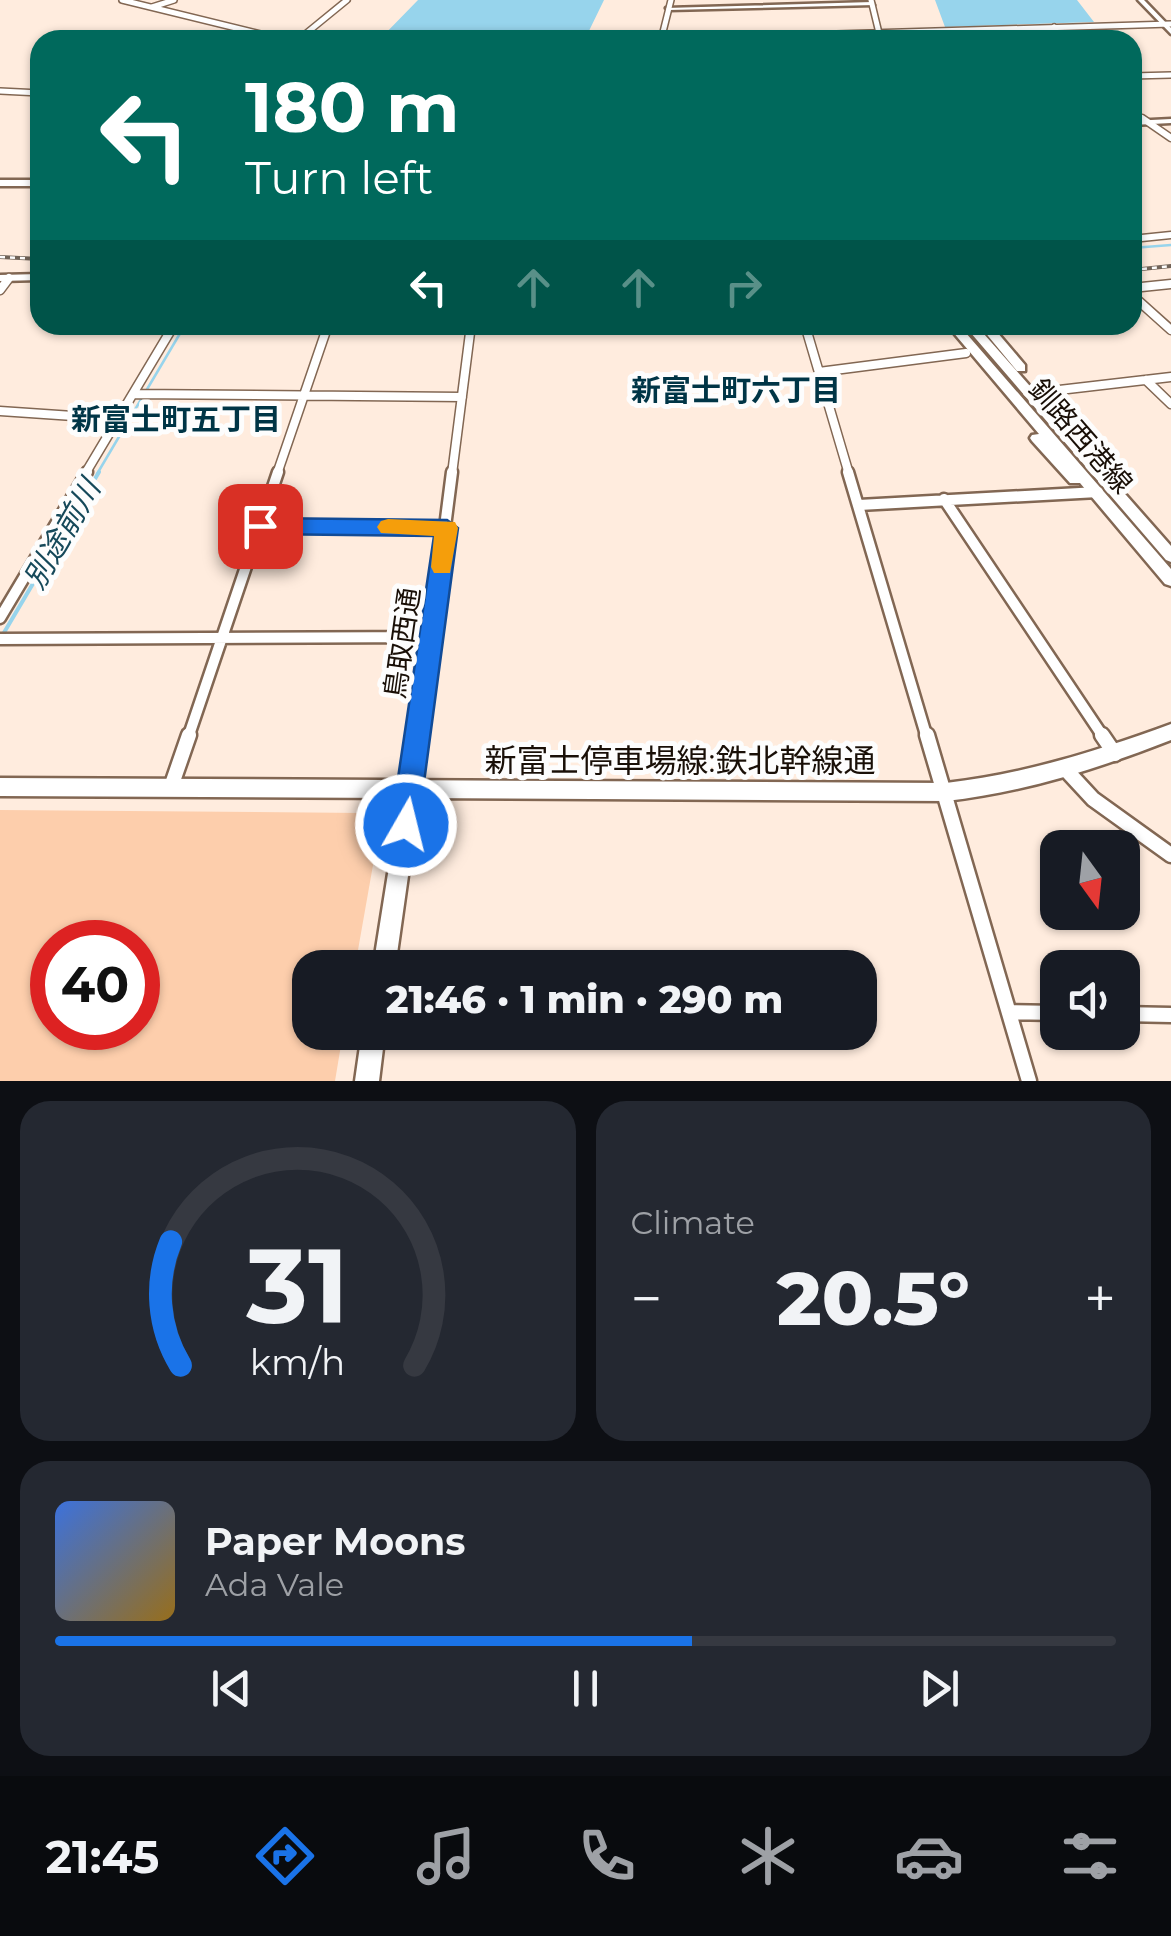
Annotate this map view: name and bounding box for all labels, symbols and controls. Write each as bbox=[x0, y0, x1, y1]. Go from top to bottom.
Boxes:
text: 180 m bbox=[245, 64, 459, 150]
icon: left bbox=[80, 70, 210, 200]
text: Turn left bbox=[245, 150, 433, 205]
icon: left bbox=[401, 260, 456, 315]
icon: ahead bbox=[506, 260, 561, 315]
icon: ahead bbox=[611, 260, 666, 315]
icon: right bbox=[716, 260, 771, 315]
district label: 新富士町六丁目 bbox=[631, 372, 841, 409]
street label: 釧路西港線 bbox=[1022, 372, 1140, 500]
district label: 新富士町五丁目 bbox=[71, 401, 281, 438]
water label: 別途前川 bbox=[16, 470, 110, 595]
pin bbox=[218, 484, 303, 569]
icon: arrive bbox=[233, 499, 288, 554]
street label: 鳥取西通 bbox=[377, 585, 427, 701]
street label: 新富士停車場線:鉄北幹線通 bbox=[485, 741, 875, 780]
position arrow bbox=[354, 773, 458, 877]
north arrow bbox=[1040, 830, 1140, 930]
map controls bbox=[1040, 830, 1140, 1050]
speed limit sign: 40 bbox=[30, 920, 160, 1050]
button: sound bbox=[1040, 950, 1140, 1050]
text: 21:46 · 1 min · 290 m bbox=[386, 976, 783, 1023]
text: Climate bbox=[631, 1203, 755, 1242]
text: 31 bbox=[246, 1222, 349, 1349]
text: 20.5° bbox=[777, 1252, 970, 1344]
text: − bbox=[631, 1265, 662, 1332]
text: + bbox=[1084, 1265, 1116, 1332]
text: km/h bbox=[250, 1340, 345, 1384]
text: Paper Moons bbox=[205, 1518, 466, 1565]
text: Ada Vale bbox=[205, 1565, 344, 1604]
icon: previous bbox=[204, 1661, 259, 1716]
icon: pause bbox=[558, 1661, 613, 1716]
icon: next bbox=[912, 1661, 967, 1716]
icon: directions bbox=[250, 1821, 320, 1891]
icon: music bbox=[411, 1821, 481, 1891]
icon: phone bbox=[572, 1821, 642, 1891]
icon: climate bbox=[733, 1821, 803, 1891]
icon: car bbox=[894, 1821, 964, 1891]
icon: filters bbox=[1055, 1821, 1125, 1891]
text: 21:45 bbox=[46, 1829, 159, 1884]

